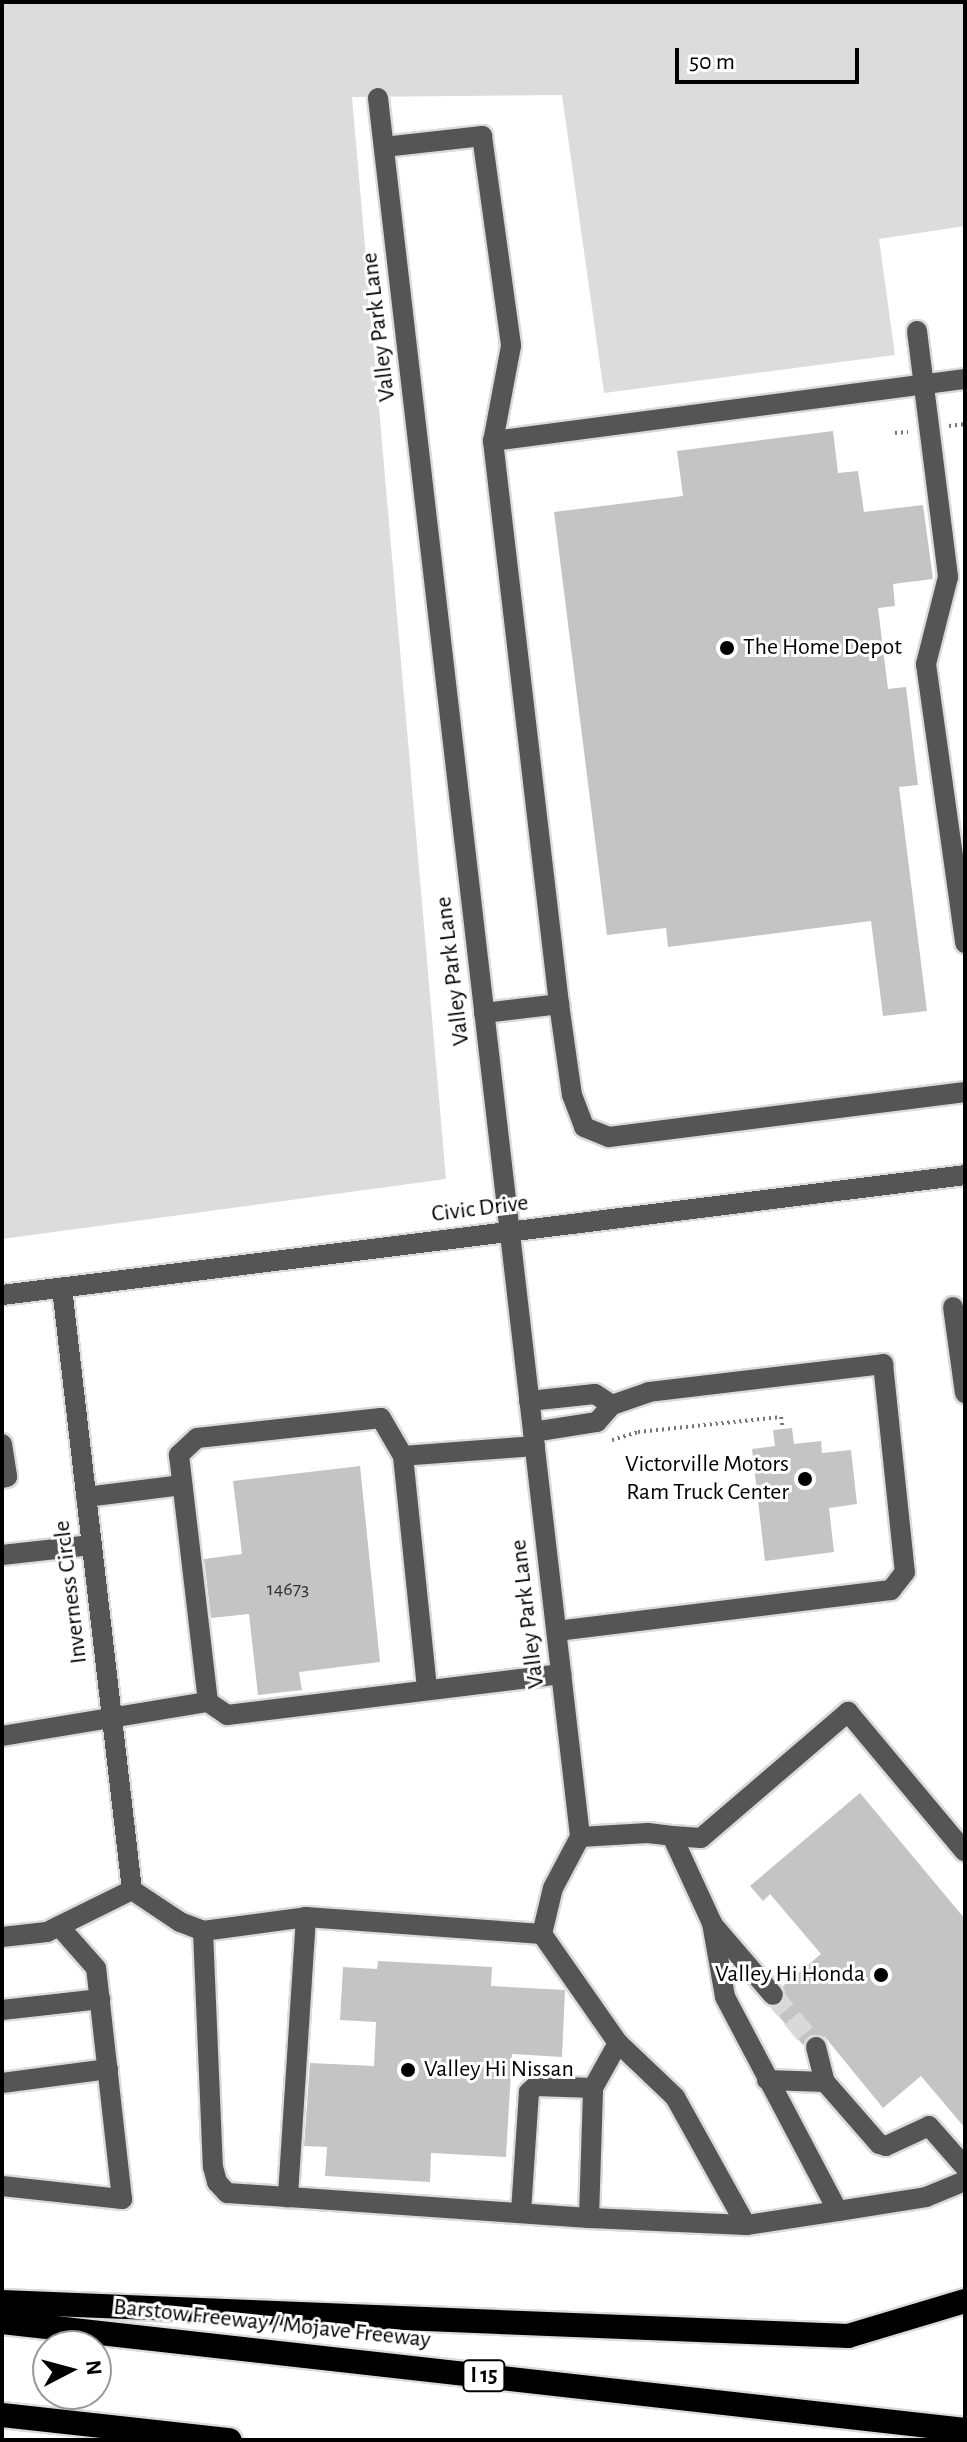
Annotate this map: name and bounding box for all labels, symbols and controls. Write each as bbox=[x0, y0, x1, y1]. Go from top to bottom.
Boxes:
scale bar bbox=[679, 32, 863, 82]
text: 50 m bbox=[689, 50, 735, 74]
street label: Valley Park Lane bbox=[356, 251, 402, 403]
place label: The Home Depot bbox=[743, 634, 902, 662]
marker: The Home Depot bbox=[718, 639, 736, 657]
street label: Valley Park Lane bbox=[430, 895, 476, 1047]
street label: Civic Drive bbox=[430, 1189, 530, 1229]
place label: Victorville Motors Ram Truck Center bbox=[625, 1451, 789, 1507]
marker: Victorville Motors Ram Truck Center bbox=[796, 1470, 814, 1488]
street label: Inverness Circle bbox=[48, 1519, 94, 1665]
street label: Valley Park Lane bbox=[505, 1538, 551, 1690]
house number: 14673 bbox=[267, 1577, 309, 1601]
place label: Valley Hi Honda bbox=[715, 1961, 865, 1989]
marker: Valley Hi Honda bbox=[872, 1966, 890, 1984]
place label: Valley Hi Nissan bbox=[424, 2056, 574, 2084]
marker: Valley Hi Nissan bbox=[399, 2061, 417, 2079]
street label: Barstow Freeway / Mojave Freeway bbox=[112, 2293, 432, 2355]
north arrow bbox=[32, 2330, 112, 2410]
road number: I 15 bbox=[462, 2358, 506, 2394]
text: N bbox=[82, 2359, 106, 2376]

